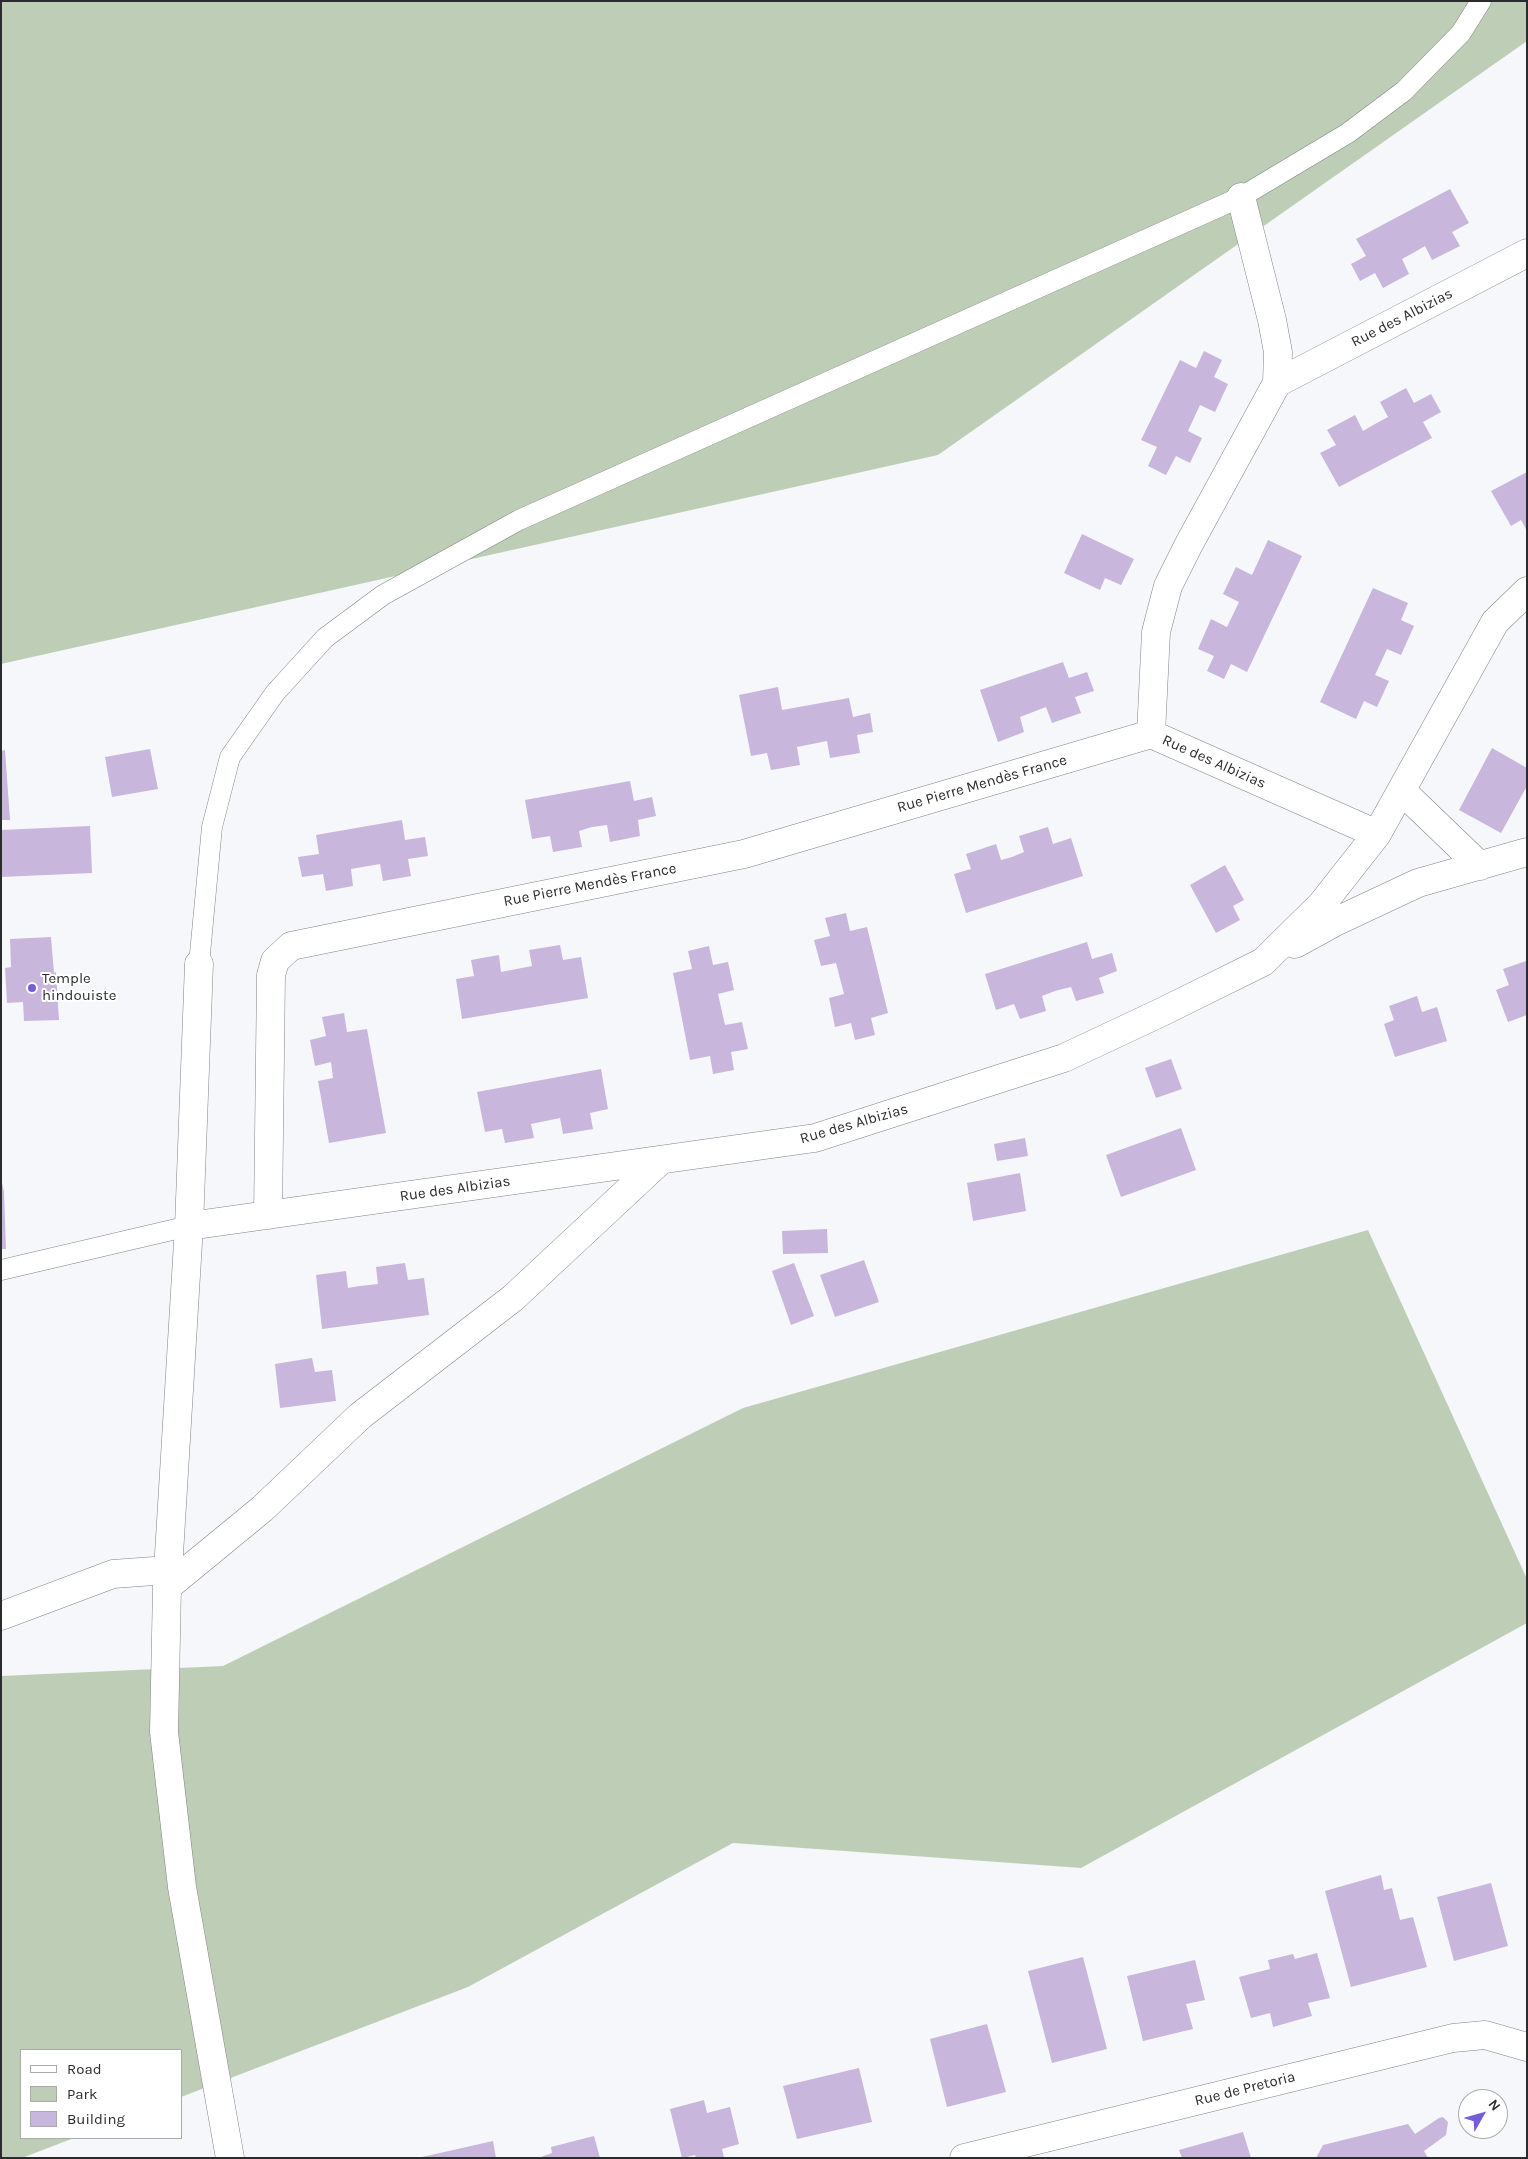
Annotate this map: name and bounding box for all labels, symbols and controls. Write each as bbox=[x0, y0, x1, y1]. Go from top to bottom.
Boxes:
street label: Rue des Albizias bbox=[1348, 285, 1456, 351]
street label: Rue des Albizias bbox=[1159, 731, 1269, 793]
street label: Rue Pierre Mendès France bbox=[895, 751, 1069, 817]
street label: Rue Pierre Mendès France bbox=[502, 859, 678, 911]
place label: Temple hindouiste bbox=[42, 970, 116, 1005]
marker: Temple hindouiste bbox=[26, 982, 38, 994]
street label: Rue des Albizias bbox=[798, 1100, 910, 1148]
street label: Rue des Albizias bbox=[399, 1172, 511, 1206]
legend bbox=[20, 2049, 182, 2139]
text: Road bbox=[67, 2060, 102, 2078]
street label: Rue de Pretoria bbox=[1193, 2068, 1297, 2110]
text: Park bbox=[67, 2085, 97, 2103]
north arrow bbox=[1458, 2089, 1508, 2139]
text: N bbox=[1485, 2096, 1504, 2114]
text: Building bbox=[67, 2110, 125, 2128]

